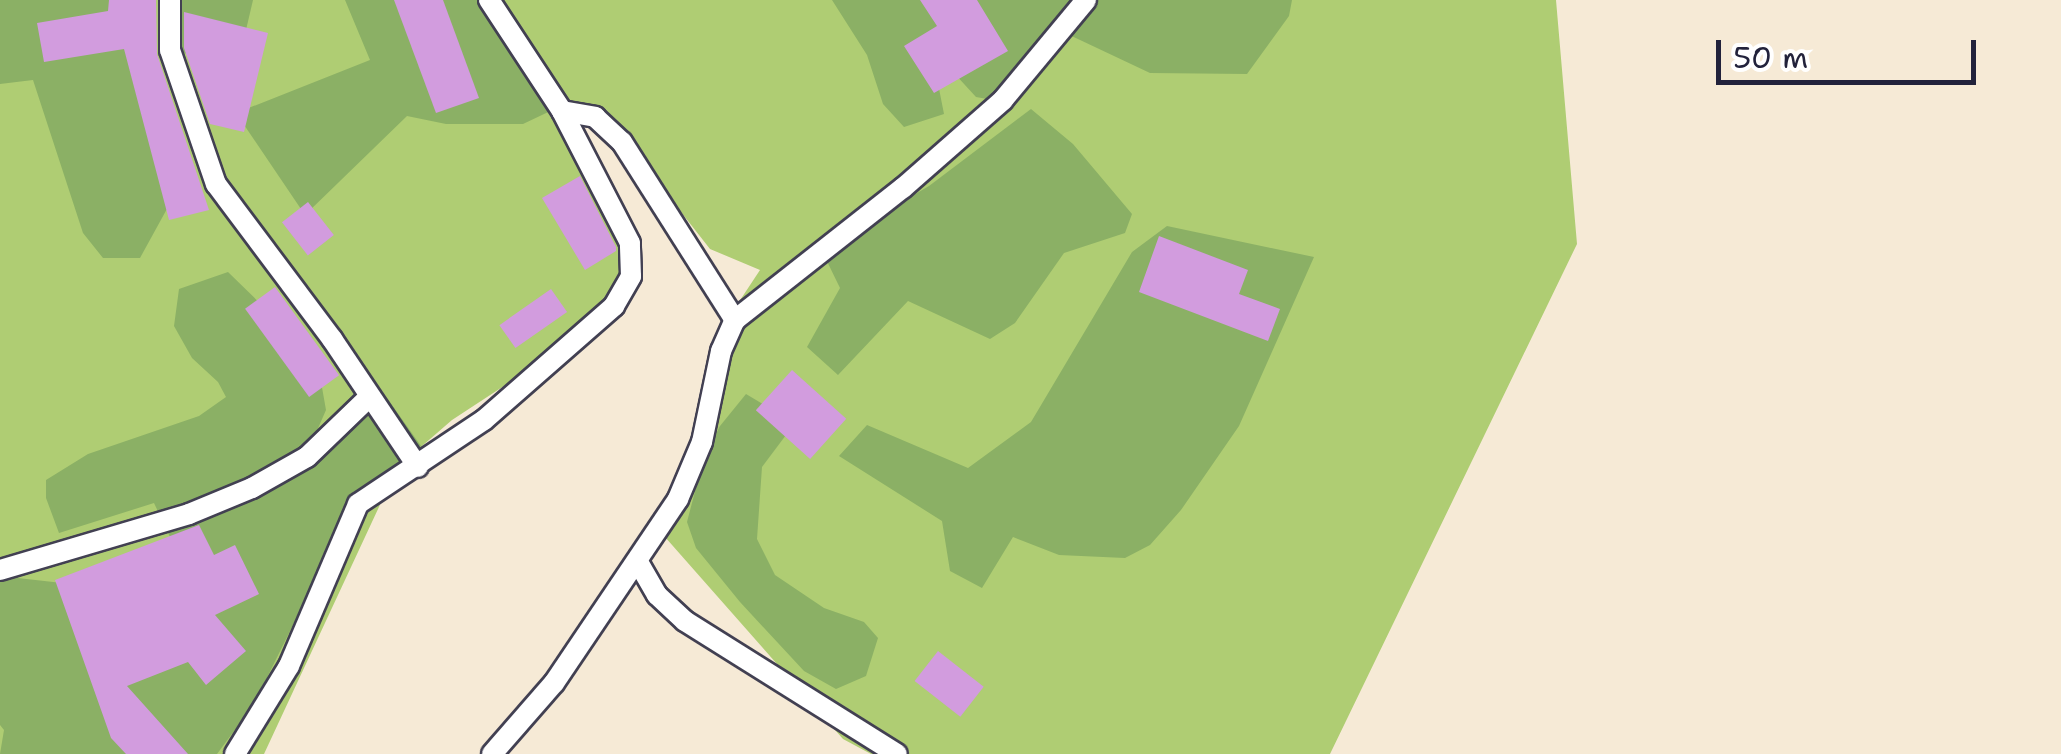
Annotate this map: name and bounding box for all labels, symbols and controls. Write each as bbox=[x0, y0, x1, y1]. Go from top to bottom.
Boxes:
scale bar bbox=[1721, 20, 1981, 82]
text: 50 m bbox=[1733, 37, 1808, 78]

